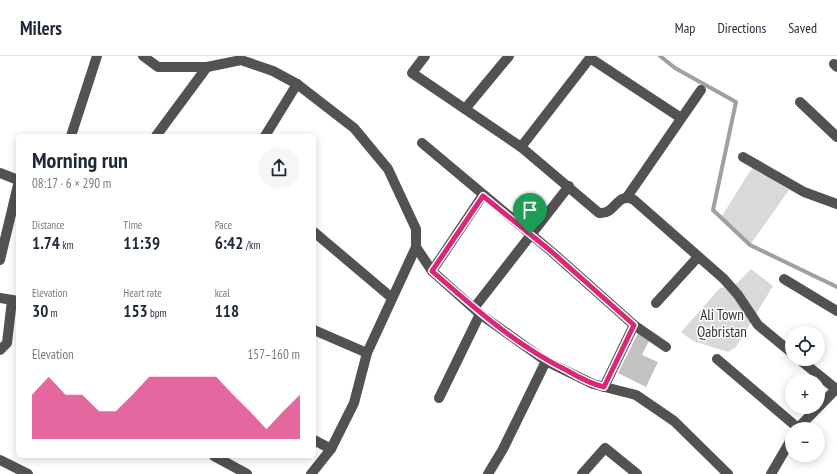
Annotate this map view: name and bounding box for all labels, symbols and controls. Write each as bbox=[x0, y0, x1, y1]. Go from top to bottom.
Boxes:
text: Milers bbox=[20, 16, 62, 40]
text: Map bbox=[675, 19, 695, 37]
text: Directions bbox=[717, 19, 766, 37]
text: Saved bbox=[788, 19, 817, 37]
text: Morning run bbox=[32, 146, 128, 174]
button: share bbox=[258, 147, 300, 189]
text: 08:17 · 6 × 290 m bbox=[32, 175, 111, 192]
pin bbox=[513, 193, 547, 234]
icon: arrive bbox=[519, 199, 541, 221]
text: Distance bbox=[32, 218, 64, 232]
text: Time bbox=[123, 218, 142, 232]
text: Pace bbox=[215, 218, 232, 232]
text: 1.74 bbox=[32, 232, 60, 254]
text: 11:39 bbox=[123, 232, 160, 254]
text: 6:42 bbox=[215, 232, 243, 254]
text: km bbox=[60, 238, 74, 252]
text: /km bbox=[243, 238, 260, 252]
text: Elevation bbox=[32, 286, 67, 300]
text: Heart rate bbox=[123, 286, 162, 300]
text: kcal bbox=[215, 286, 230, 300]
text: 30 bbox=[32, 300, 48, 322]
text: 153 bbox=[123, 300, 148, 322]
text: 118 bbox=[215, 300, 239, 322]
park label: Ali Town Qabristan bbox=[697, 305, 747, 341]
text: m bbox=[48, 306, 58, 320]
text: bpm bbox=[148, 306, 167, 320]
map controls bbox=[785, 326, 825, 462]
button: locate bbox=[785, 326, 825, 366]
text: Elevation bbox=[32, 346, 74, 363]
text: 157–160 m bbox=[247, 346, 300, 363]
button: + bbox=[785, 374, 825, 414]
button: − bbox=[785, 422, 825, 462]

